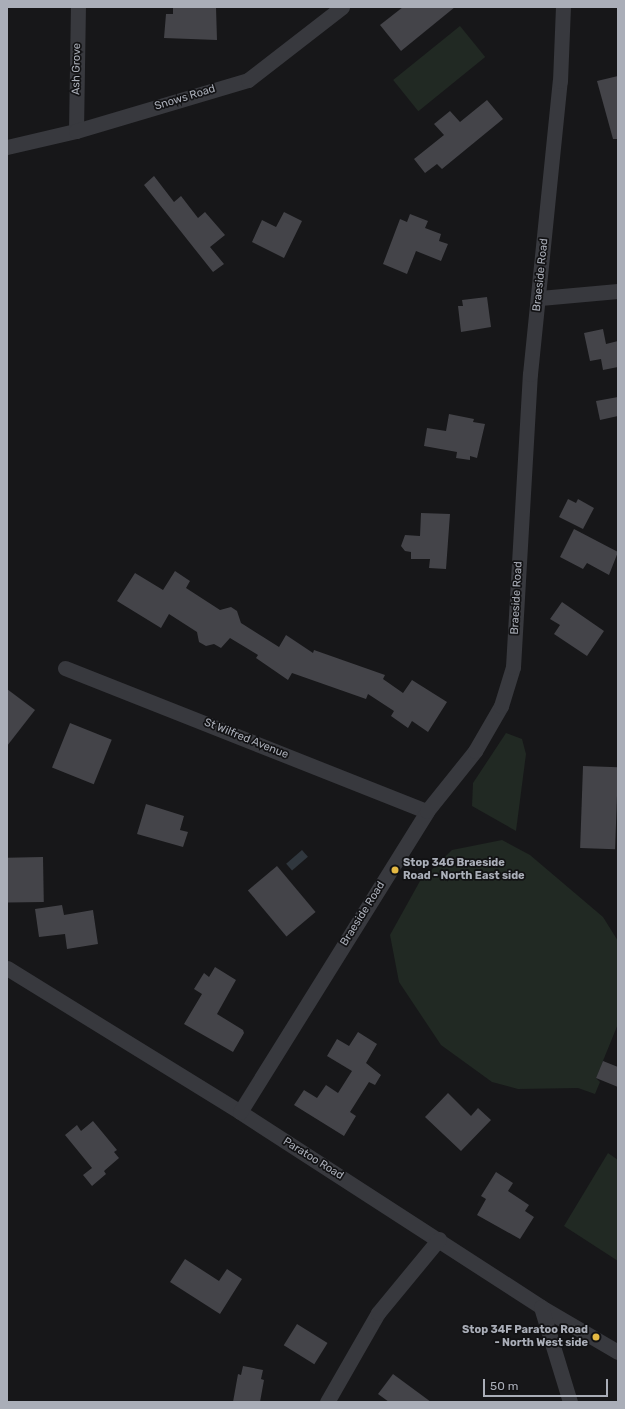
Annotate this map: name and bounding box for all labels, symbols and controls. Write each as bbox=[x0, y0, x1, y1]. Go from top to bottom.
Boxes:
street label: Ash Grove bbox=[70, 43, 84, 95]
street label: Snows Road bbox=[153, 83, 217, 113]
street label: Braeside Road bbox=[531, 238, 551, 312]
street label: Braeside Road bbox=[508, 561, 526, 635]
street label: St Wilfred Avenue bbox=[202, 716, 290, 762]
place label: Stop 34G Braeside Road - North East side bbox=[403, 857, 525, 883]
marker: Stop 34G Braeside Road - North East side bbox=[390, 865, 400, 875]
street label: Braeside Road bbox=[338, 879, 388, 949]
street label: Paratoo Road bbox=[280, 1135, 346, 1183]
place label: Stop 34F Paratoo Road - North West side bbox=[462, 1324, 588, 1350]
marker: Stop 34F Paratoo Road - North West side bbox=[591, 1332, 601, 1342]
scale bar bbox=[485, 1371, 610, 1397]
text: 50 m bbox=[490, 1379, 518, 1393]

